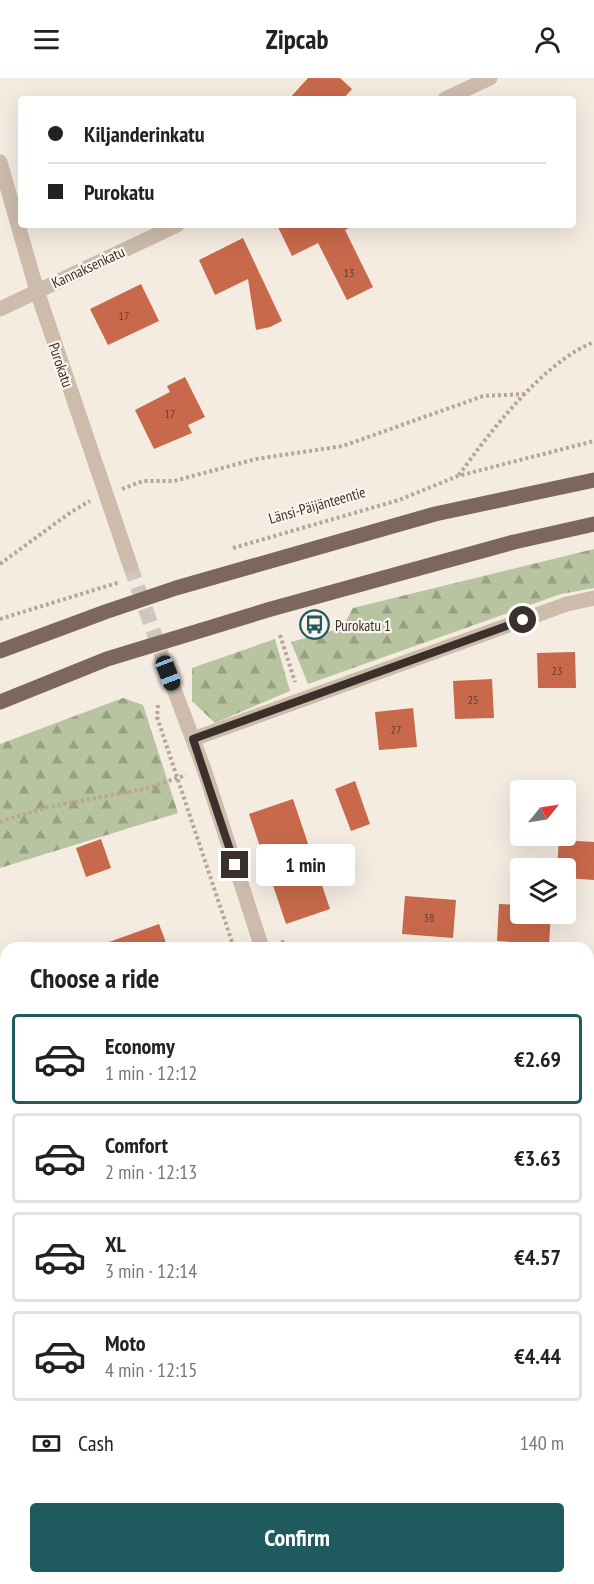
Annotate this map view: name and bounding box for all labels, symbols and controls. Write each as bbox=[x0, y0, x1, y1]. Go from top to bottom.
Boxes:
text: Zipcab bbox=[266, 22, 328, 56]
icon: menu bbox=[30, 23, 63, 56]
icon: person bbox=[531, 23, 564, 56]
text: Kiljanderinkatu bbox=[84, 120, 204, 148]
text: Purokatu bbox=[84, 178, 154, 206]
street label: Kannaksenkatu bbox=[48, 242, 128, 292]
house number: 13 bbox=[344, 265, 354, 280]
house number: 17 bbox=[119, 308, 129, 323]
street label: Purokatu bbox=[45, 340, 77, 390]
house number: 17 bbox=[165, 406, 175, 421]
street label: Länsi-Päijänteentie bbox=[266, 482, 368, 528]
route start bbox=[509, 606, 536, 633]
bus stop icon: Purokatu 1 bbox=[298, 609, 330, 641]
place label: Purokatu 1 bbox=[335, 616, 391, 635]
car bbox=[153, 653, 183, 693]
house number: 23 bbox=[552, 663, 562, 678]
house number: 25 bbox=[468, 692, 478, 707]
house number: 27 bbox=[391, 722, 401, 737]
north arrow bbox=[510, 780, 576, 846]
map controls bbox=[510, 780, 576, 924]
callout: 1 min bbox=[256, 844, 355, 886]
route end bbox=[221, 851, 248, 878]
text: 1 min bbox=[285, 852, 326, 878]
button: layers bbox=[510, 858, 576, 924]
house number: 38 bbox=[424, 910, 434, 925]
text: Choose a ride bbox=[30, 961, 159, 995]
icon: car bbox=[33, 1032, 87, 1086]
text: Economy bbox=[105, 1032, 175, 1060]
text: €2.69 bbox=[514, 1045, 561, 1073]
text: 1 min · 12:12 bbox=[105, 1060, 197, 1086]
icon: car bbox=[33, 1131, 87, 1185]
text: Comfort bbox=[105, 1131, 168, 1159]
text: €3.63 bbox=[514, 1144, 561, 1172]
text: 2 min · 12:13 bbox=[105, 1159, 197, 1185]
icon: car bbox=[33, 1230, 87, 1284]
text: XL bbox=[105, 1230, 126, 1258]
text: €4.57 bbox=[514, 1243, 561, 1271]
text: 3 min · 12:14 bbox=[105, 1258, 197, 1284]
icon: car bbox=[33, 1329, 87, 1383]
text: Moto bbox=[105, 1329, 146, 1357]
text: €4.44 bbox=[514, 1342, 561, 1370]
text: 4 min · 12:15 bbox=[105, 1357, 197, 1383]
icon: cash bbox=[30, 1427, 63, 1460]
text: Cash bbox=[78, 1429, 114, 1457]
text: 140 m bbox=[520, 1430, 564, 1456]
button: Confirm bbox=[30, 1503, 564, 1572]

